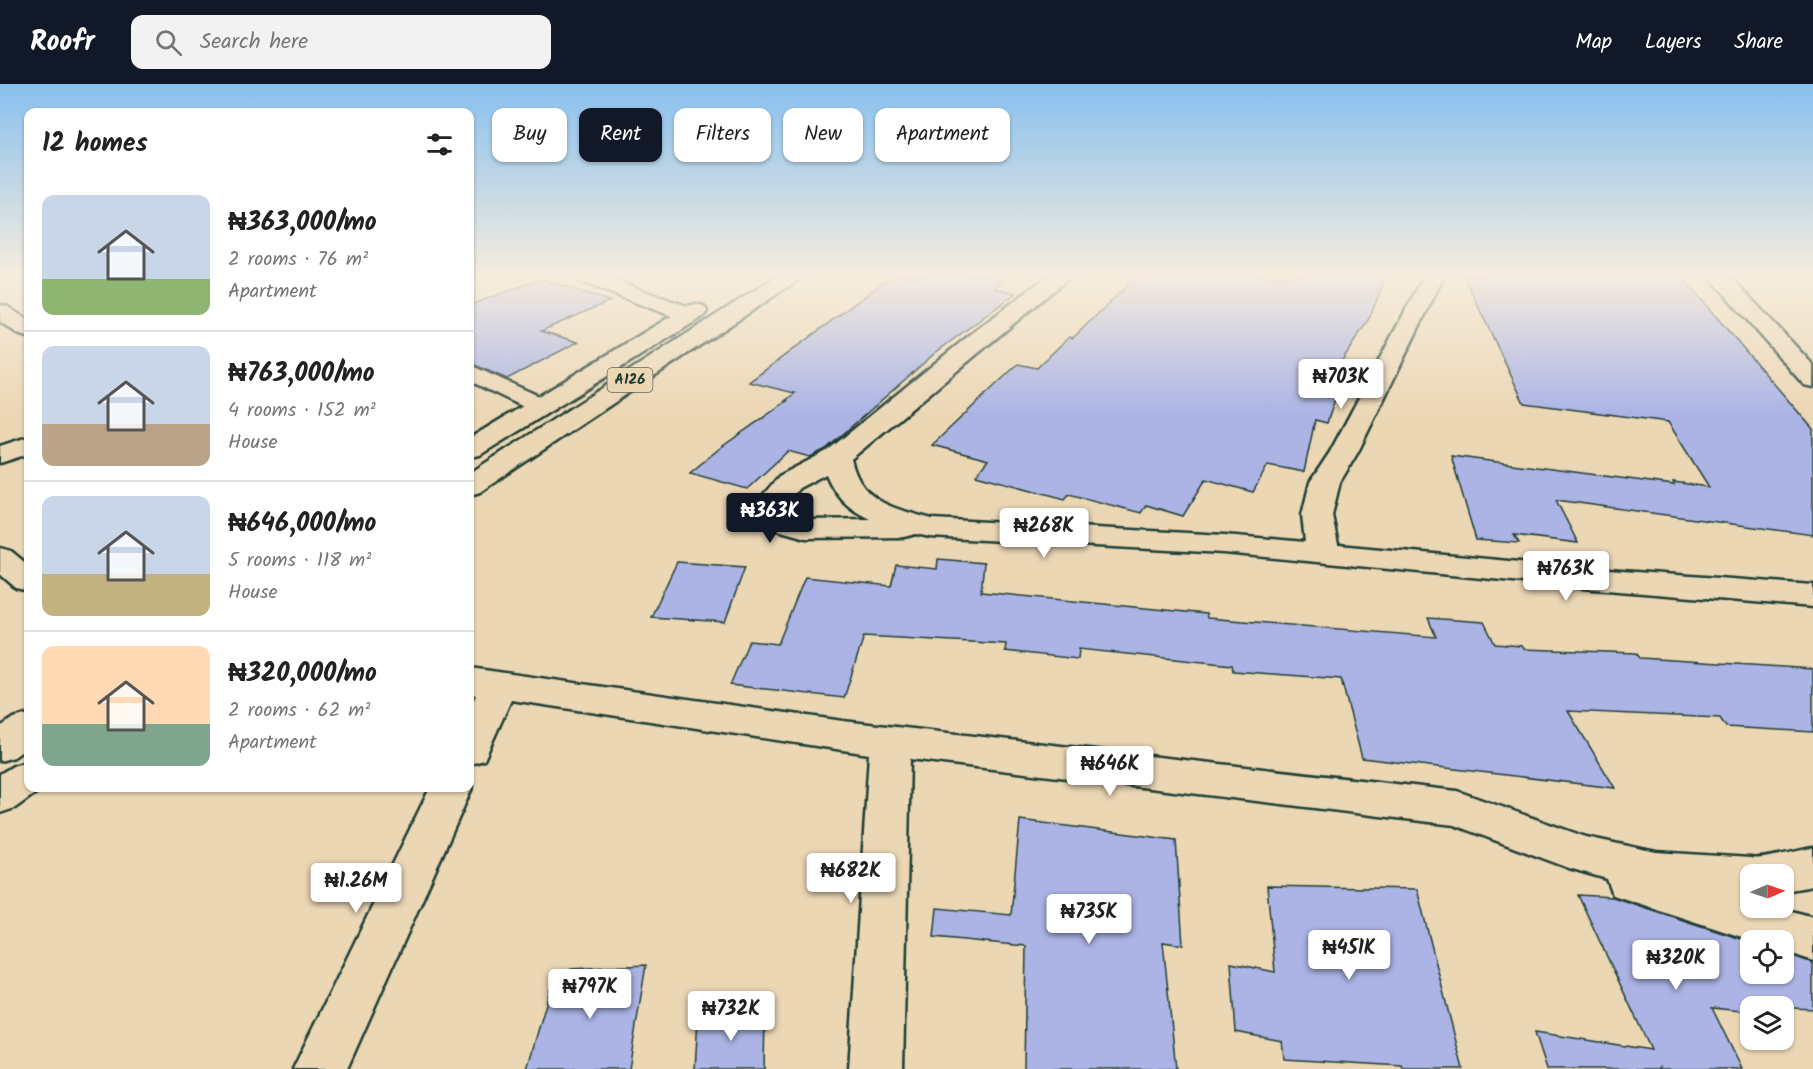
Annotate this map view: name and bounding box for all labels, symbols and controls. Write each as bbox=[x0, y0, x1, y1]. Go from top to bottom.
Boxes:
search box bbox=[131, 15, 551, 69]
text: Roofr bbox=[30, 20, 95, 65]
text: Search here bbox=[200, 25, 308, 60]
icon: search bbox=[152, 26, 185, 59]
text: Map bbox=[1575, 26, 1612, 59]
text: Layers bbox=[1645, 26, 1701, 59]
text: Share bbox=[1734, 26, 1783, 59]
chip: Buy bbox=[492, 108, 567, 162]
chip: Rent bbox=[579, 108, 662, 162]
chip: Filters bbox=[674, 108, 771, 162]
chip: New bbox=[783, 108, 863, 162]
chip: Apartment bbox=[875, 108, 1010, 162]
text: 12 homes bbox=[42, 123, 148, 165]
icon: filters bbox=[423, 128, 456, 161]
text: ₦363,000/mo bbox=[228, 202, 377, 244]
icon: home bbox=[90, 219, 162, 291]
text: 2 rooms · 76 m² bbox=[228, 244, 368, 276]
text: Apartment bbox=[228, 276, 317, 308]
text: ₦763,000/mo bbox=[228, 353, 375, 395]
pin: ₦703K bbox=[1299, 359, 1383, 410]
text: ₦703K bbox=[1312, 362, 1370, 394]
road number: A126 bbox=[608, 368, 652, 392]
icon: home bbox=[90, 370, 162, 442]
text: 4 rooms · 152 m² bbox=[228, 395, 376, 427]
text: House bbox=[228, 427, 278, 459]
pin: ₦363K bbox=[728, 493, 812, 544]
text: ₦363K bbox=[740, 496, 800, 528]
text: ₦646,000/mo bbox=[228, 503, 376, 545]
pin: ₦268K bbox=[1002, 508, 1086, 559]
text: ₦268K bbox=[1014, 511, 1074, 543]
icon: home bbox=[90, 520, 162, 592]
text: 5 rooms · 118 m² bbox=[228, 545, 371, 577]
pin: ₦763K bbox=[1524, 551, 1608, 602]
text: ₦763K bbox=[1537, 554, 1595, 586]
text: House bbox=[228, 577, 278, 609]
text: ₦320,000/mo bbox=[228, 653, 377, 695]
icon: home bbox=[90, 670, 162, 742]
text: 2 rooms · 62 m² bbox=[228, 695, 370, 727]
text: Apartment bbox=[228, 727, 317, 759]
pin: ₦646K bbox=[1068, 746, 1152, 797]
text: ₦646K bbox=[1080, 749, 1140, 781]
pin: ₦682K bbox=[809, 853, 893, 904]
text: ₦682K bbox=[821, 856, 881, 888]
pin: ₦1.26M bbox=[307, 863, 405, 914]
north arrow bbox=[1740, 864, 1794, 918]
map controls bbox=[1740, 864, 1794, 1050]
text: ₦1.26M bbox=[325, 866, 387, 898]
pin: ₦735K bbox=[1047, 894, 1131, 945]
text: ₦735K bbox=[1061, 897, 1117, 929]
pin: ₦451K bbox=[1307, 930, 1391, 981]
button: locate bbox=[1740, 930, 1794, 984]
text: ₦451K bbox=[1322, 933, 1376, 965]
pin: ₦320K bbox=[1634, 940, 1718, 991]
text: ₦320K bbox=[1646, 943, 1706, 975]
pin: ₦797K bbox=[548, 969, 632, 1020]
text: ₦797K bbox=[562, 972, 618, 1004]
pin: ₦732K bbox=[689, 991, 773, 1042]
text: ₦732K bbox=[702, 994, 760, 1026]
button: layers bbox=[1740, 996, 1794, 1050]

